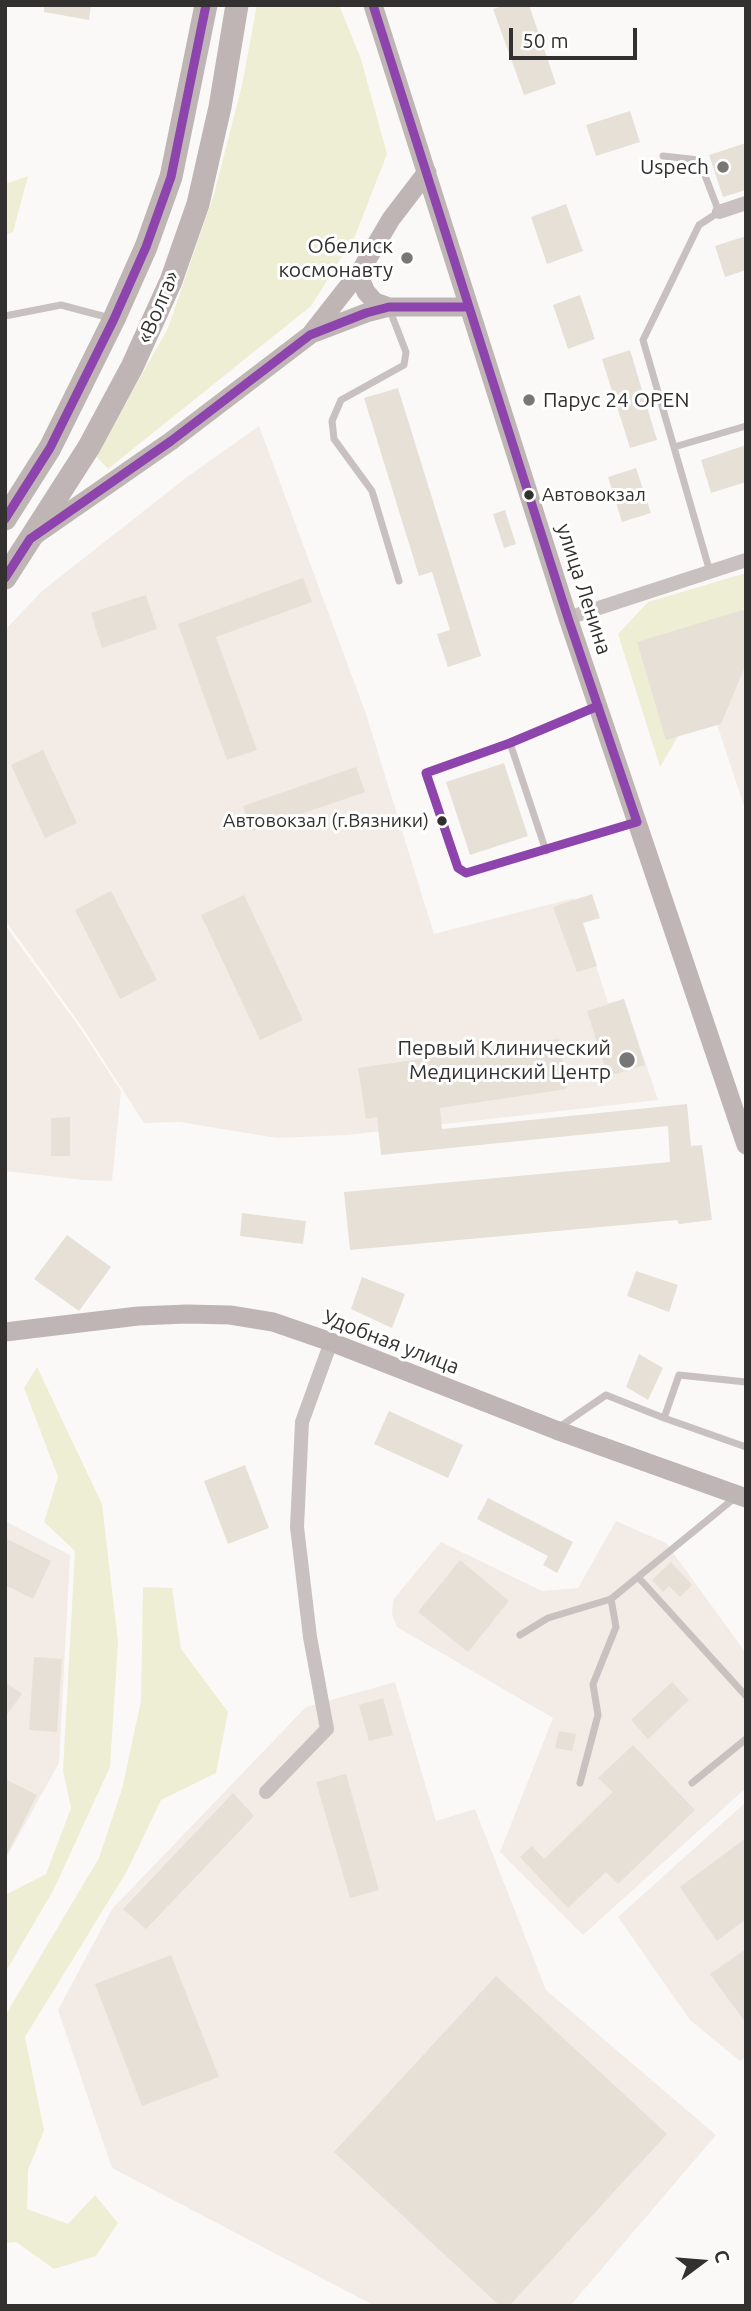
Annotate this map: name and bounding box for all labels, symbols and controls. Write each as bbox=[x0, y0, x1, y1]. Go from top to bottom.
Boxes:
scale bar bbox=[513, 14, 641, 58]
text: 50 m bbox=[522, 28, 569, 52]
place label: Uspech bbox=[640, 154, 709, 180]
marker: Uspech bbox=[715, 159, 731, 175]
place label: Обелиск космонавту bbox=[278, 233, 393, 283]
marker: Обелиск космонавту bbox=[399, 250, 415, 266]
street label: «Волга» bbox=[131, 267, 185, 347]
place label: Парус 24 OPEN bbox=[543, 387, 689, 413]
marker: Парус 24 OPEN bbox=[521, 392, 537, 408]
place label: Автовокзал bbox=[542, 484, 646, 506]
marker: Автовокзал bbox=[522, 488, 536, 502]
street label: улица Ленина bbox=[551, 520, 617, 658]
place label: Автовокзал (г.Вязники) bbox=[223, 810, 429, 832]
marker: Автовокзал (г.Вязники) bbox=[435, 814, 449, 828]
place label: Первый Клинический Медицинский Центр bbox=[397, 1035, 611, 1085]
marker: Первый Клинический Медицинский Центр bbox=[617, 1050, 637, 1070]
street label: Удобная улица bbox=[319, 1304, 463, 1380]
north arrow bbox=[667, 2227, 737, 2297]
text: С bbox=[710, 2247, 734, 2265]

